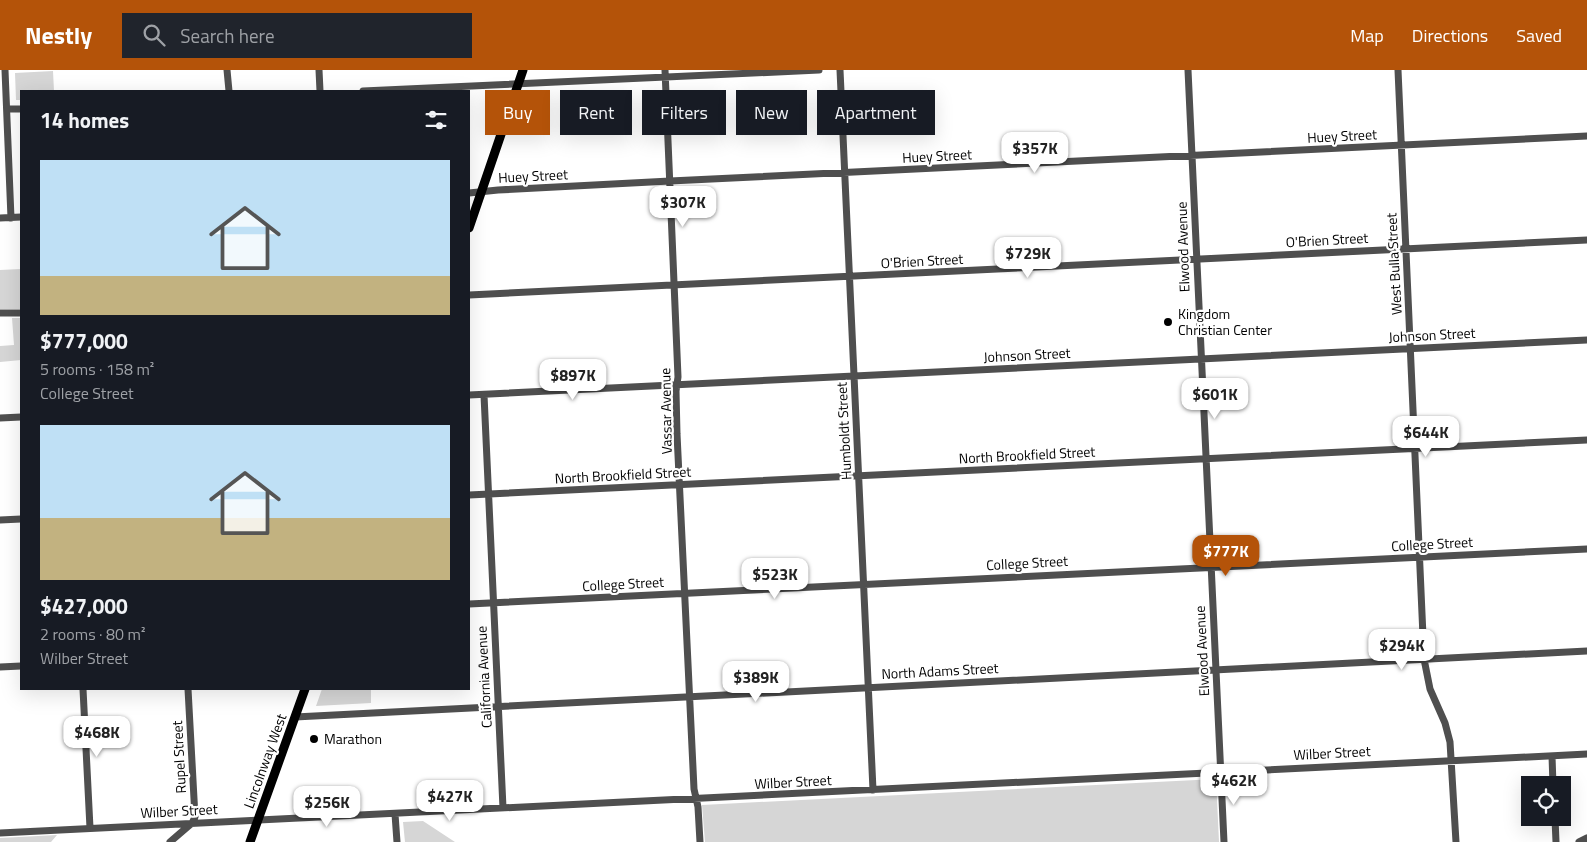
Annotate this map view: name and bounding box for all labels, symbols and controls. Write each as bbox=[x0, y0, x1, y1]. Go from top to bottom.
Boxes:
search box bbox=[122, 13, 472, 58]
text: Nestly bbox=[25, 17, 92, 53]
icon: search bbox=[140, 21, 168, 49]
text: Search here bbox=[180, 21, 275, 50]
text: Map bbox=[1350, 22, 1384, 49]
text: Directions bbox=[1412, 22, 1488, 49]
text: Saved bbox=[1516, 22, 1562, 49]
chip: Buy bbox=[485, 90, 550, 135]
chip: Rent bbox=[560, 90, 632, 135]
chip: Filters bbox=[642, 90, 726, 135]
chip: New bbox=[736, 90, 807, 135]
chip: Apartment bbox=[817, 90, 935, 135]
text: 14 homes bbox=[40, 104, 129, 136]
icon: filters bbox=[422, 106, 450, 134]
street label: Huey Street bbox=[1307, 123, 1377, 148]
pin: $357K bbox=[1000, 132, 1070, 174]
text: $357K bbox=[1012, 136, 1058, 160]
street label: Huey Street bbox=[902, 143, 972, 168]
street label: Huey Street bbox=[498, 163, 568, 188]
pin: $307K bbox=[648, 186, 718, 228]
text: $307K bbox=[660, 190, 706, 214]
icon: home bbox=[200, 193, 290, 283]
street label: Elwood Avenue bbox=[1170, 201, 1195, 293]
street label: West Bulla Street bbox=[1380, 212, 1407, 316]
street label: O'Brien Street bbox=[1285, 227, 1369, 252]
pin: $729K bbox=[993, 236, 1063, 279]
text: $729K bbox=[1005, 241, 1051, 265]
street label: O'Brien Street bbox=[880, 248, 964, 273]
place label: Kingdom Christian Center bbox=[1178, 303, 1272, 340]
marker: Kingdom Christian Center bbox=[1162, 316, 1174, 328]
street label: Johnson Street bbox=[1388, 322, 1476, 347]
text: $777,000 bbox=[40, 325, 128, 357]
street label: Johnson Street bbox=[983, 342, 1071, 367]
text: 5 rooms · 158 m² bbox=[40, 357, 154, 381]
pin: $897K bbox=[538, 358, 608, 401]
text: $897K bbox=[550, 363, 596, 387]
street label: Vassar Avenue bbox=[654, 368, 677, 454]
pin: $601K bbox=[1180, 378, 1250, 420]
text: College Street bbox=[40, 381, 134, 405]
street label: Humboldt Street bbox=[830, 381, 857, 481]
text: $601K bbox=[1192, 382, 1238, 406]
pin: $644K bbox=[1391, 416, 1461, 458]
text: $644K bbox=[1403, 420, 1449, 444]
street label: North Brookfield Street bbox=[958, 440, 1096, 469]
icon: home bbox=[200, 458, 290, 548]
street label: North Brookfield Street bbox=[554, 460, 692, 489]
street label: College Street bbox=[1391, 531, 1473, 556]
pin: $777K bbox=[1191, 534, 1261, 577]
text: $777K bbox=[1203, 539, 1249, 563]
street label: College Street bbox=[986, 550, 1068, 575]
pin: $523K bbox=[740, 558, 810, 600]
text: $523K bbox=[752, 562, 798, 586]
street label: College Street bbox=[582, 571, 664, 596]
text: $427,000 bbox=[40, 590, 128, 622]
street label: Elwood Avenue bbox=[1189, 605, 1214, 697]
text: 2 rooms · 80 m² bbox=[40, 622, 145, 646]
street label: California Avenue bbox=[470, 625, 497, 729]
pin: $294K bbox=[1367, 628, 1437, 671]
text: $294K bbox=[1379, 633, 1425, 657]
text: Wilber Street bbox=[40, 646, 128, 670]
street label: North Adams Street bbox=[881, 657, 999, 684]
pin: $389K bbox=[721, 660, 791, 703]
text: $389K bbox=[733, 665, 779, 689]
street label: Lincolnway West bbox=[238, 710, 291, 811]
pin: $468K bbox=[62, 716, 132, 758]
text: $468K bbox=[74, 720, 120, 744]
street label: Rupel Street bbox=[166, 720, 191, 794]
place label: Marathon bbox=[324, 728, 382, 749]
marker: Marathon bbox=[308, 733, 320, 745]
street label: Wilber Street bbox=[1293, 740, 1371, 765]
pin: $462K bbox=[1199, 764, 1269, 806]
text: $462K bbox=[1211, 768, 1257, 792]
street label: Wilber Street bbox=[754, 769, 832, 794]
map controls bbox=[1521, 776, 1571, 826]
button: locate bbox=[1521, 776, 1571, 826]
pin: $427K bbox=[415, 780, 485, 822]
text: $427K bbox=[427, 784, 473, 808]
pin: $256K bbox=[292, 786, 362, 828]
text: $256K bbox=[304, 790, 350, 814]
street label: Wilber Street bbox=[140, 798, 218, 823]

